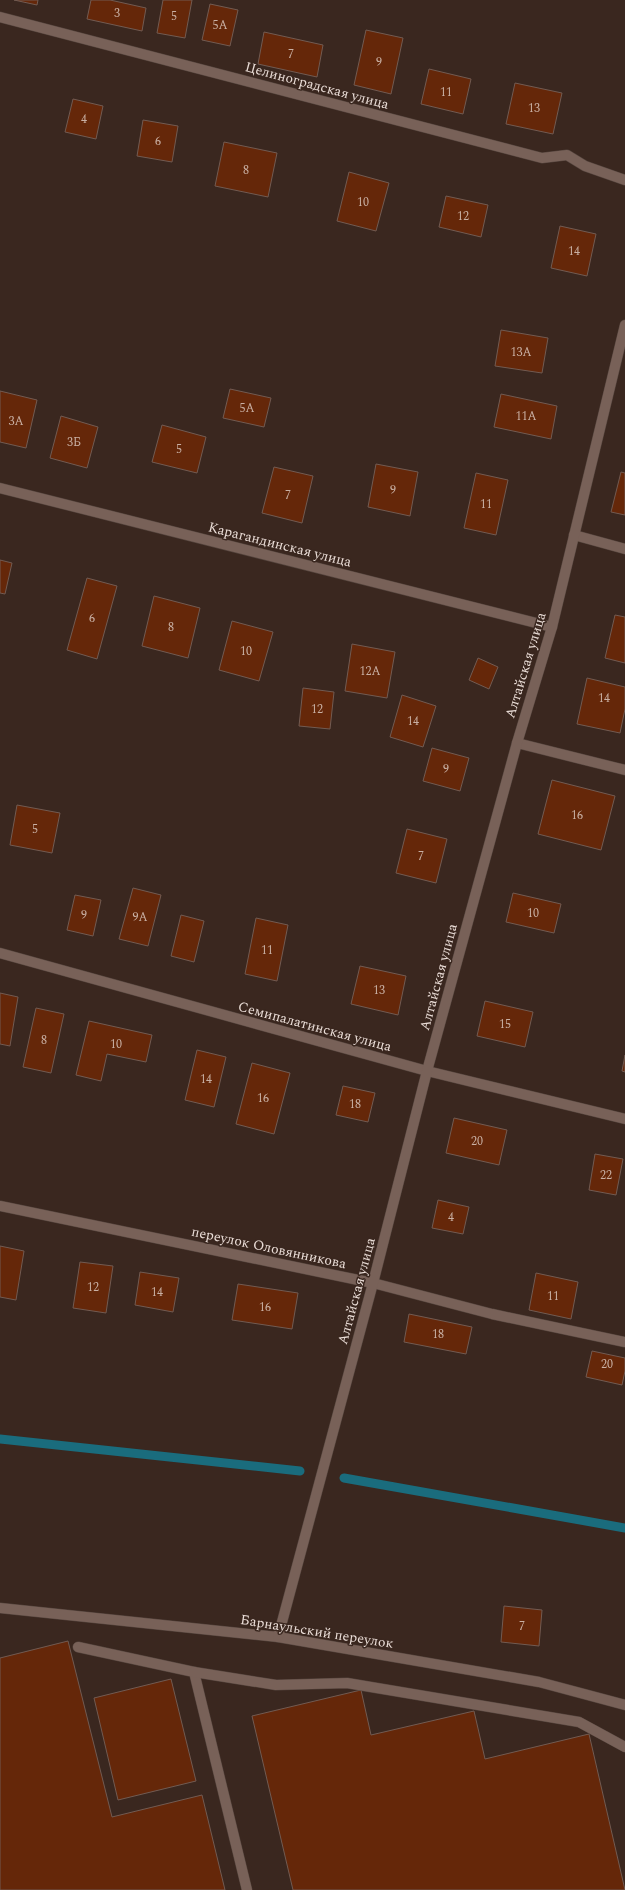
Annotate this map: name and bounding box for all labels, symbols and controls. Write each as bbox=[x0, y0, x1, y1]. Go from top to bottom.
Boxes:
house number: 3 bbox=[114, 4, 120, 23]
house number: 5 bbox=[171, 7, 177, 26]
house number: 5А bbox=[212, 16, 228, 35]
house number: 7 bbox=[288, 45, 294, 64]
house number: 9 bbox=[376, 53, 382, 72]
street label: Целиноградская улица bbox=[243, 56, 391, 115]
house number: 11 bbox=[440, 83, 452, 102]
house number: 13 bbox=[528, 99, 540, 118]
house number: 4 bbox=[81, 110, 87, 129]
house number: 6 bbox=[155, 132, 161, 151]
house number: 8 bbox=[243, 161, 249, 180]
house number: 10 bbox=[357, 193, 369, 212]
house number: 12 bbox=[457, 207, 469, 226]
house number: 14 bbox=[568, 242, 580, 261]
house number: 13А bbox=[510, 343, 532, 362]
house number: 5А bbox=[239, 399, 255, 418]
house number: 11А bbox=[515, 407, 537, 426]
house number: 3А bbox=[8, 412, 24, 431]
house number: 3Б bbox=[67, 433, 81, 452]
house number: 5 bbox=[176, 440, 182, 459]
house number: 9 bbox=[390, 481, 396, 500]
house number: 7 bbox=[285, 486, 291, 505]
house number: 11 bbox=[480, 495, 492, 514]
street label: Карагандинская улица bbox=[206, 517, 354, 573]
house number: 6 bbox=[89, 609, 95, 628]
street label: Алтайская улица bbox=[499, 609, 552, 721]
house number: 8 bbox=[168, 618, 174, 637]
house number: 10 bbox=[240, 642, 252, 661]
house number: 12А bbox=[359, 662, 381, 681]
house number: 14 bbox=[598, 689, 610, 708]
house number: 12 bbox=[311, 700, 323, 719]
house number: 14 bbox=[407, 712, 419, 731]
house number: 9 bbox=[443, 760, 449, 779]
house number: 16 bbox=[571, 806, 583, 825]
house number: 5 bbox=[32, 820, 38, 839]
house number: 7 bbox=[418, 847, 424, 866]
house number: 10 bbox=[527, 904, 539, 923]
house number: 9 bbox=[81, 906, 87, 925]
house number: 9А bbox=[132, 908, 148, 927]
street label: Алтайская улица bbox=[414, 921, 463, 1033]
house number: 11 bbox=[261, 941, 273, 960]
house number: 13 bbox=[373, 981, 385, 1000]
street label: Семипалатинская улица bbox=[236, 996, 394, 1057]
house number: 15 bbox=[499, 1015, 511, 1034]
house number: 8 bbox=[41, 1031, 47, 1050]
house number: 10 bbox=[110, 1035, 122, 1054]
house number: 14 bbox=[200, 1070, 212, 1089]
house number: 16 bbox=[257, 1089, 269, 1108]
house number: 18 bbox=[349, 1095, 361, 1114]
house number: 20 bbox=[471, 1132, 483, 1151]
house number: 22 bbox=[600, 1166, 612, 1185]
house number: 4 bbox=[448, 1208, 454, 1227]
street label: переулок Оловянникова bbox=[189, 1221, 348, 1274]
street label: Алтайская улица bbox=[332, 1235, 381, 1347]
house number: 12 bbox=[87, 1278, 99, 1297]
house number: 14 bbox=[151, 1283, 163, 1302]
house number: 11 bbox=[547, 1287, 559, 1306]
house number: 16 bbox=[259, 1298, 271, 1317]
house number: 18 bbox=[432, 1325, 444, 1344]
house number: 20 bbox=[601, 1355, 613, 1374]
street label: Барнаульский переулок bbox=[239, 1609, 395, 1654]
house number: 7 bbox=[519, 1617, 525, 1636]

